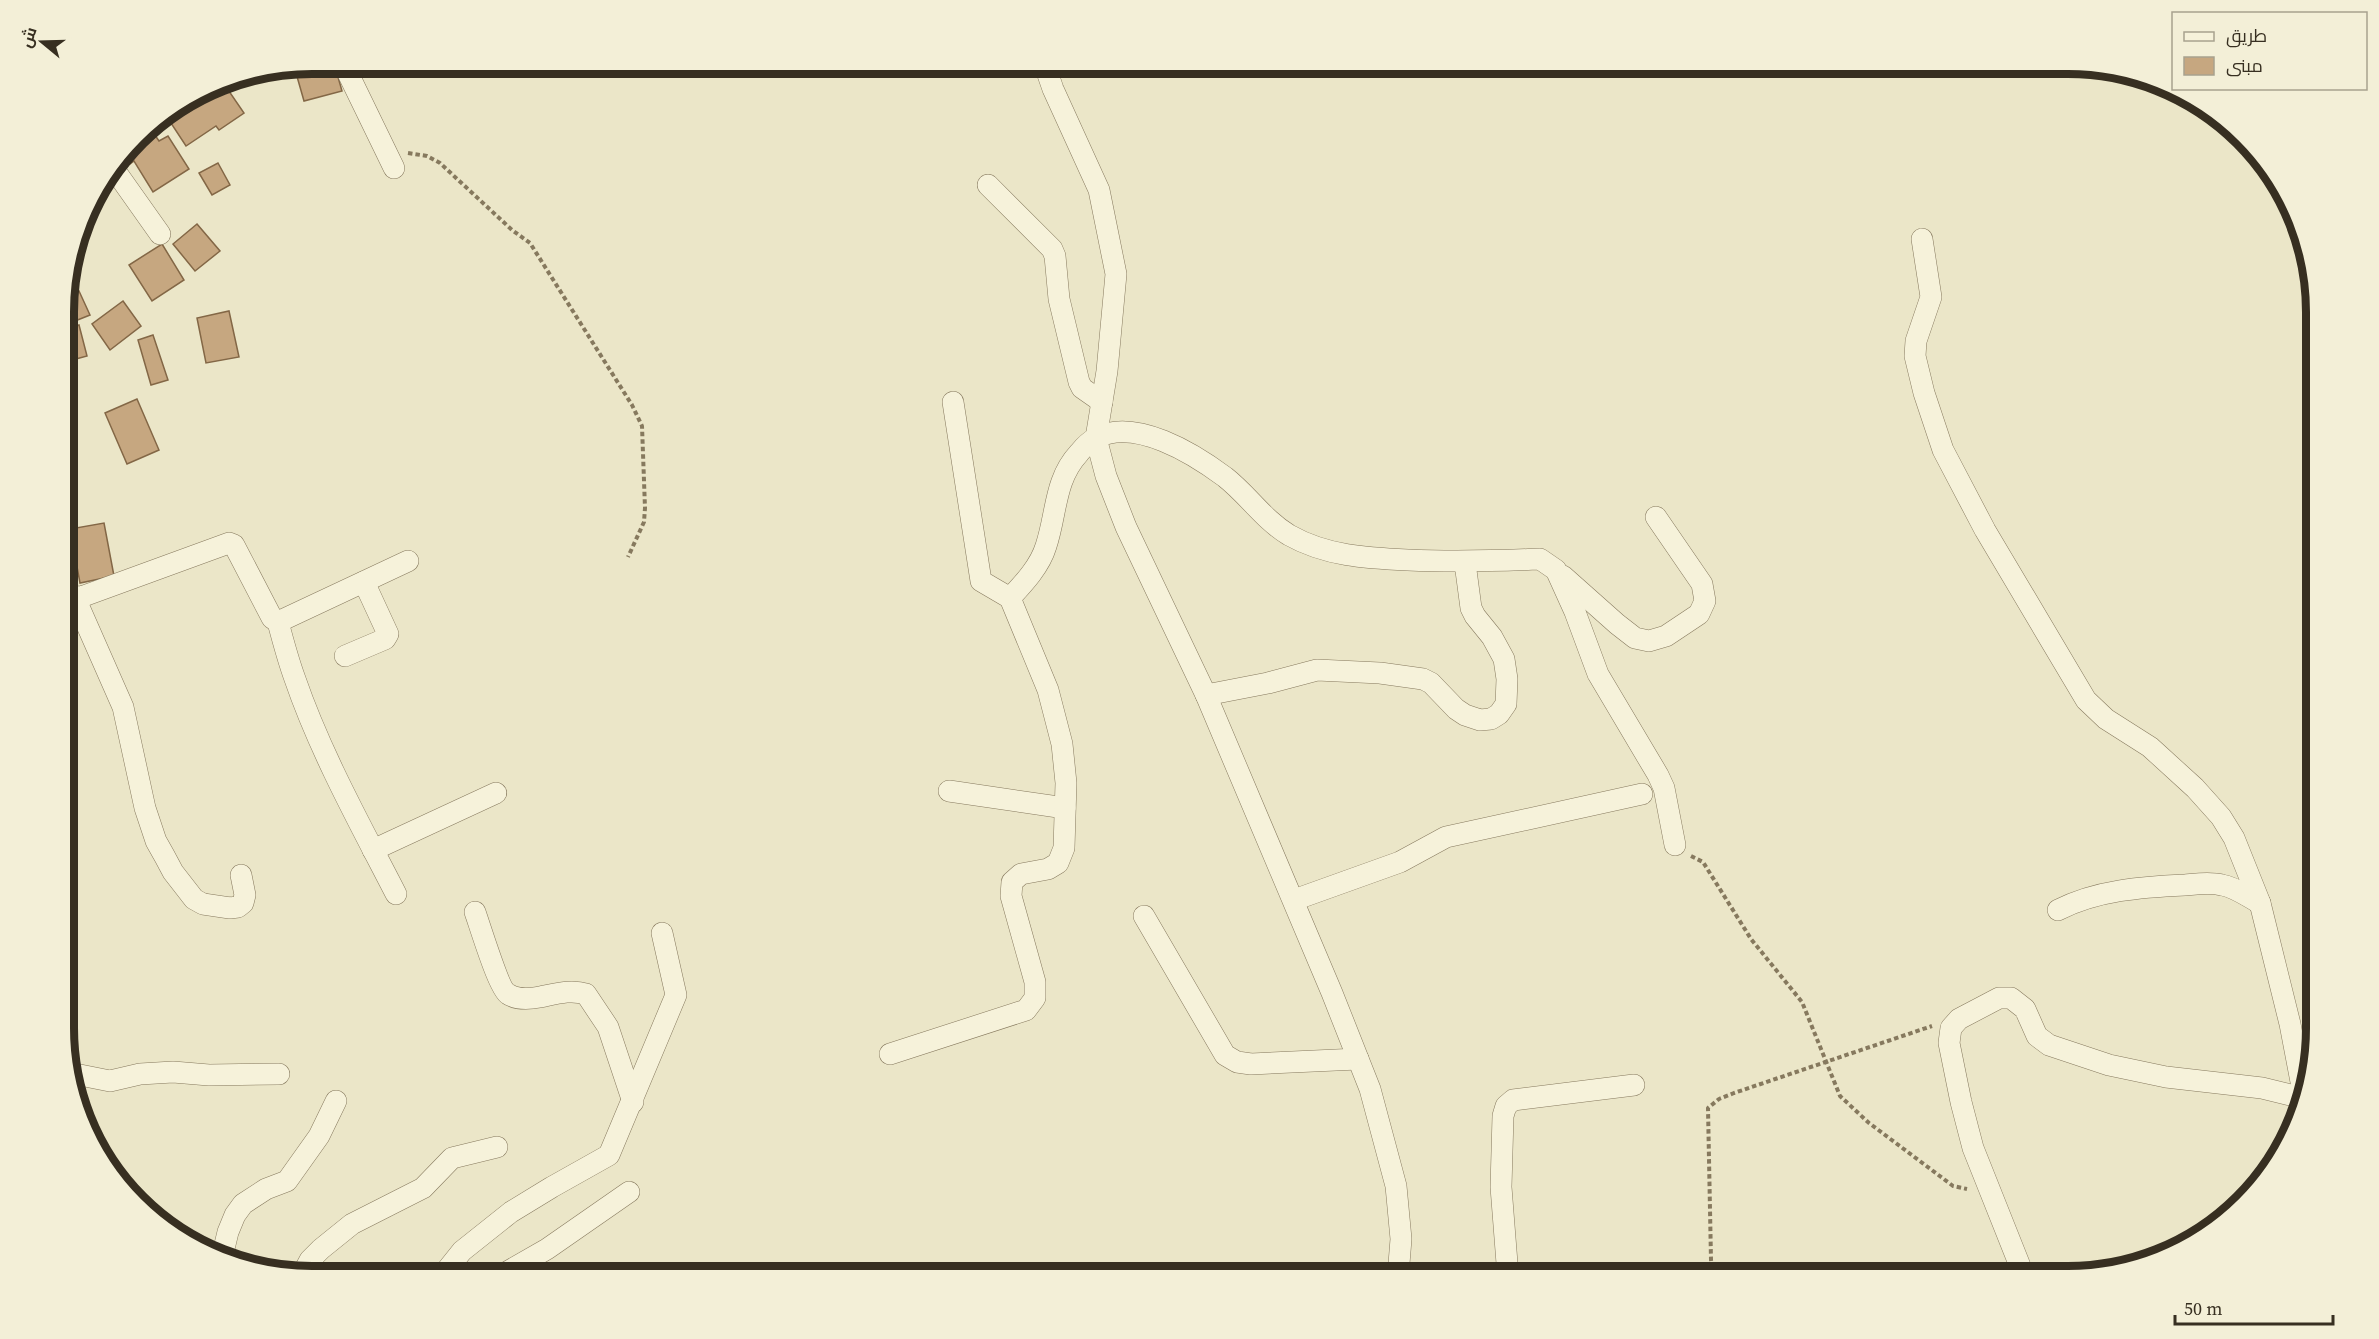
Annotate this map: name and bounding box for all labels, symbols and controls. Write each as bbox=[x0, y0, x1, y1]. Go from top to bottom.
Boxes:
north arrow bbox=[12, 12, 72, 72]
legend bbox=[2172, 12, 2367, 90]
text: طريق bbox=[2226, 23, 2267, 48]
text: ش bbox=[14, 24, 42, 50]
text: مبنى bbox=[2226, 53, 2263, 78]
scale bar bbox=[2175, 1288, 2332, 1326]
text: 50 m bbox=[2184, 1296, 2222, 1321]

